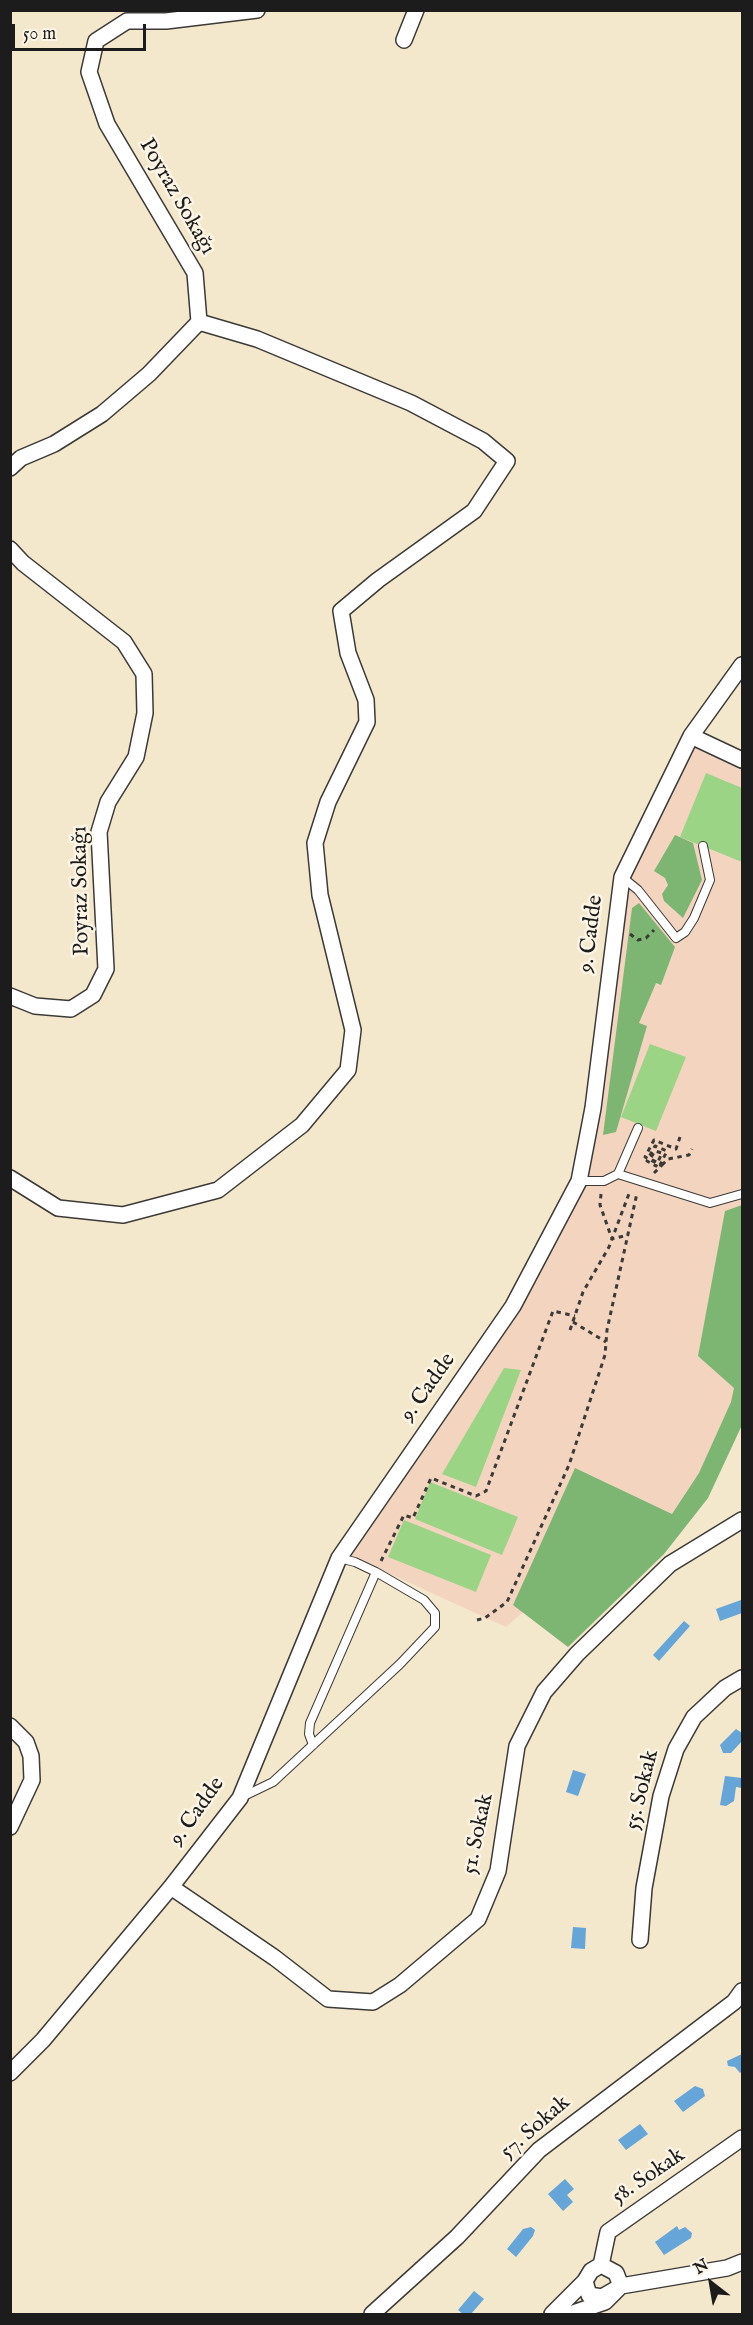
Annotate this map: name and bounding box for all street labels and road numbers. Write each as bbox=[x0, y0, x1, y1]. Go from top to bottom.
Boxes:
street label: Poyraz Sokağı bbox=[132, 134, 220, 260]
street label: Poyraz Sokağı bbox=[68, 826, 96, 956]
street label: 9. Cadde bbox=[574, 894, 610, 974]
street label: 9. Cadde bbox=[396, 1349, 462, 1427]
street label: 55. Sokak bbox=[620, 1747, 666, 1833]
street label: 9. Cadde bbox=[165, 1773, 231, 1851]
street label: 51. Sokak bbox=[458, 1791, 500, 1877]
street label: 57. Sokak bbox=[496, 2091, 576, 2165]
street label: 58. Sokak bbox=[608, 2143, 690, 2211]

